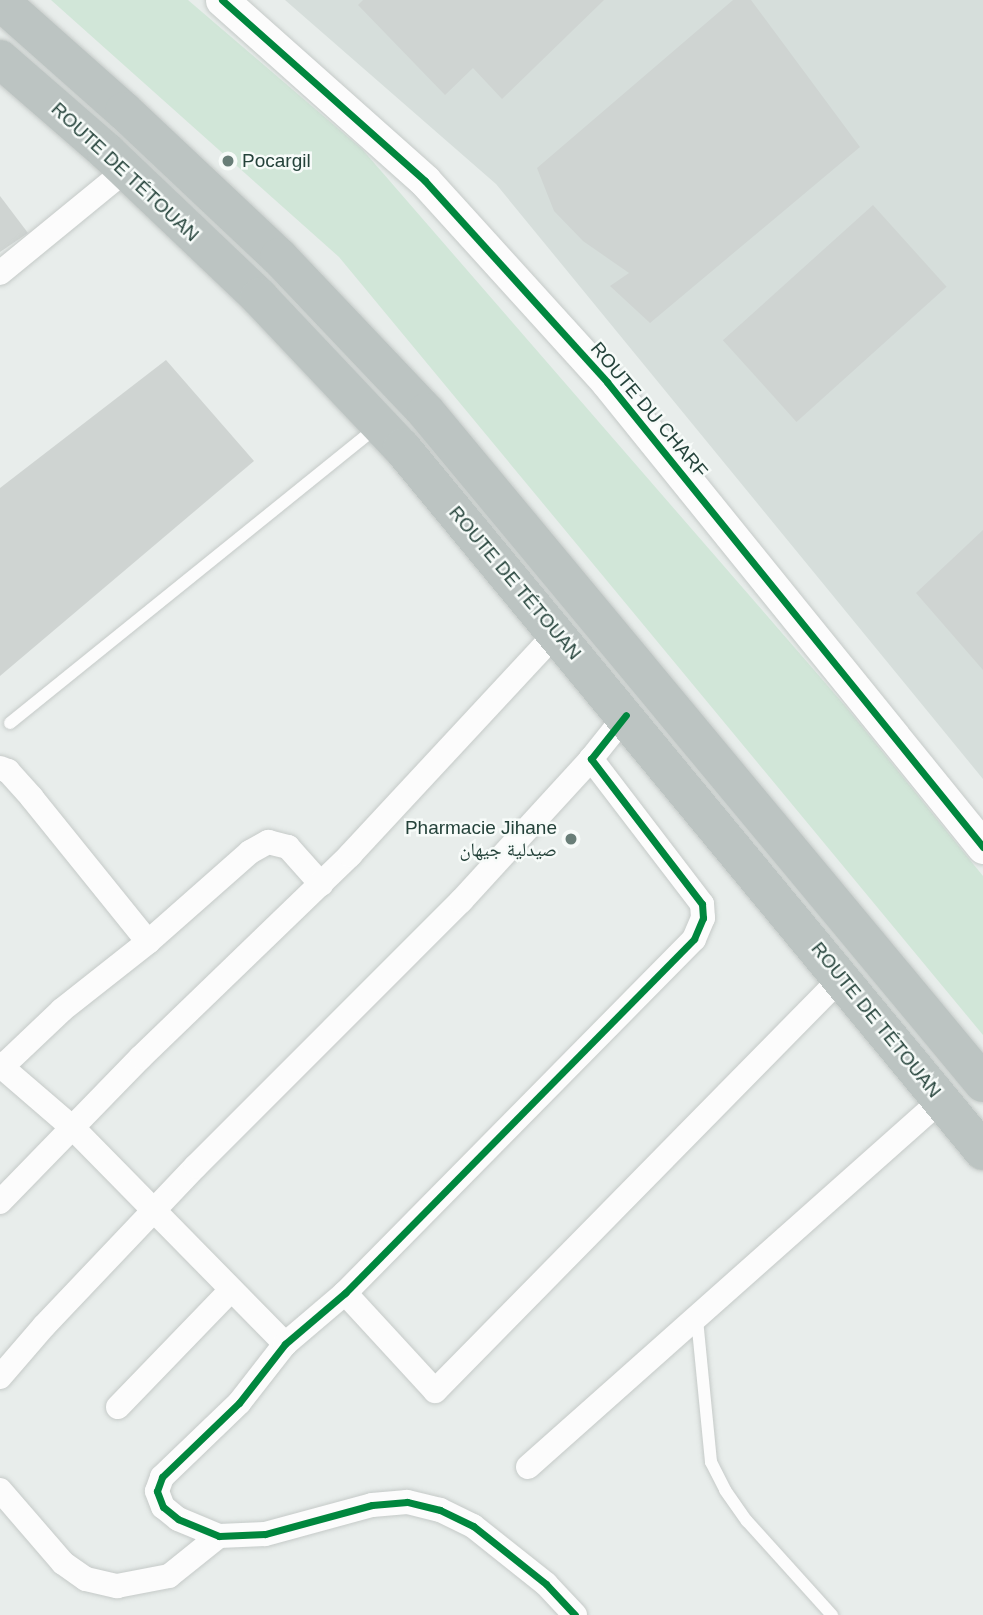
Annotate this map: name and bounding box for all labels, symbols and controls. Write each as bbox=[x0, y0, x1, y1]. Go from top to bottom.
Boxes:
street label: ROUTE DE TÉTOUAN bbox=[46, 98, 204, 246]
place label: Pocargil bbox=[242, 150, 311, 172]
marker: Pocargil bbox=[220, 153, 236, 169]
street label: ROUTE DU CHARF bbox=[586, 338, 712, 482]
street label: ROUTE DE TÉTOUAN bbox=[444, 501, 586, 665]
place label: Pharmacie Jihane صيدلية جيهان bbox=[405, 817, 557, 861]
marker: Pharmacie Jihane صيدلية جيهان bbox=[563, 831, 579, 847]
street label: ROUTE DE TÉTOUAN bbox=[806, 937, 946, 1103]

